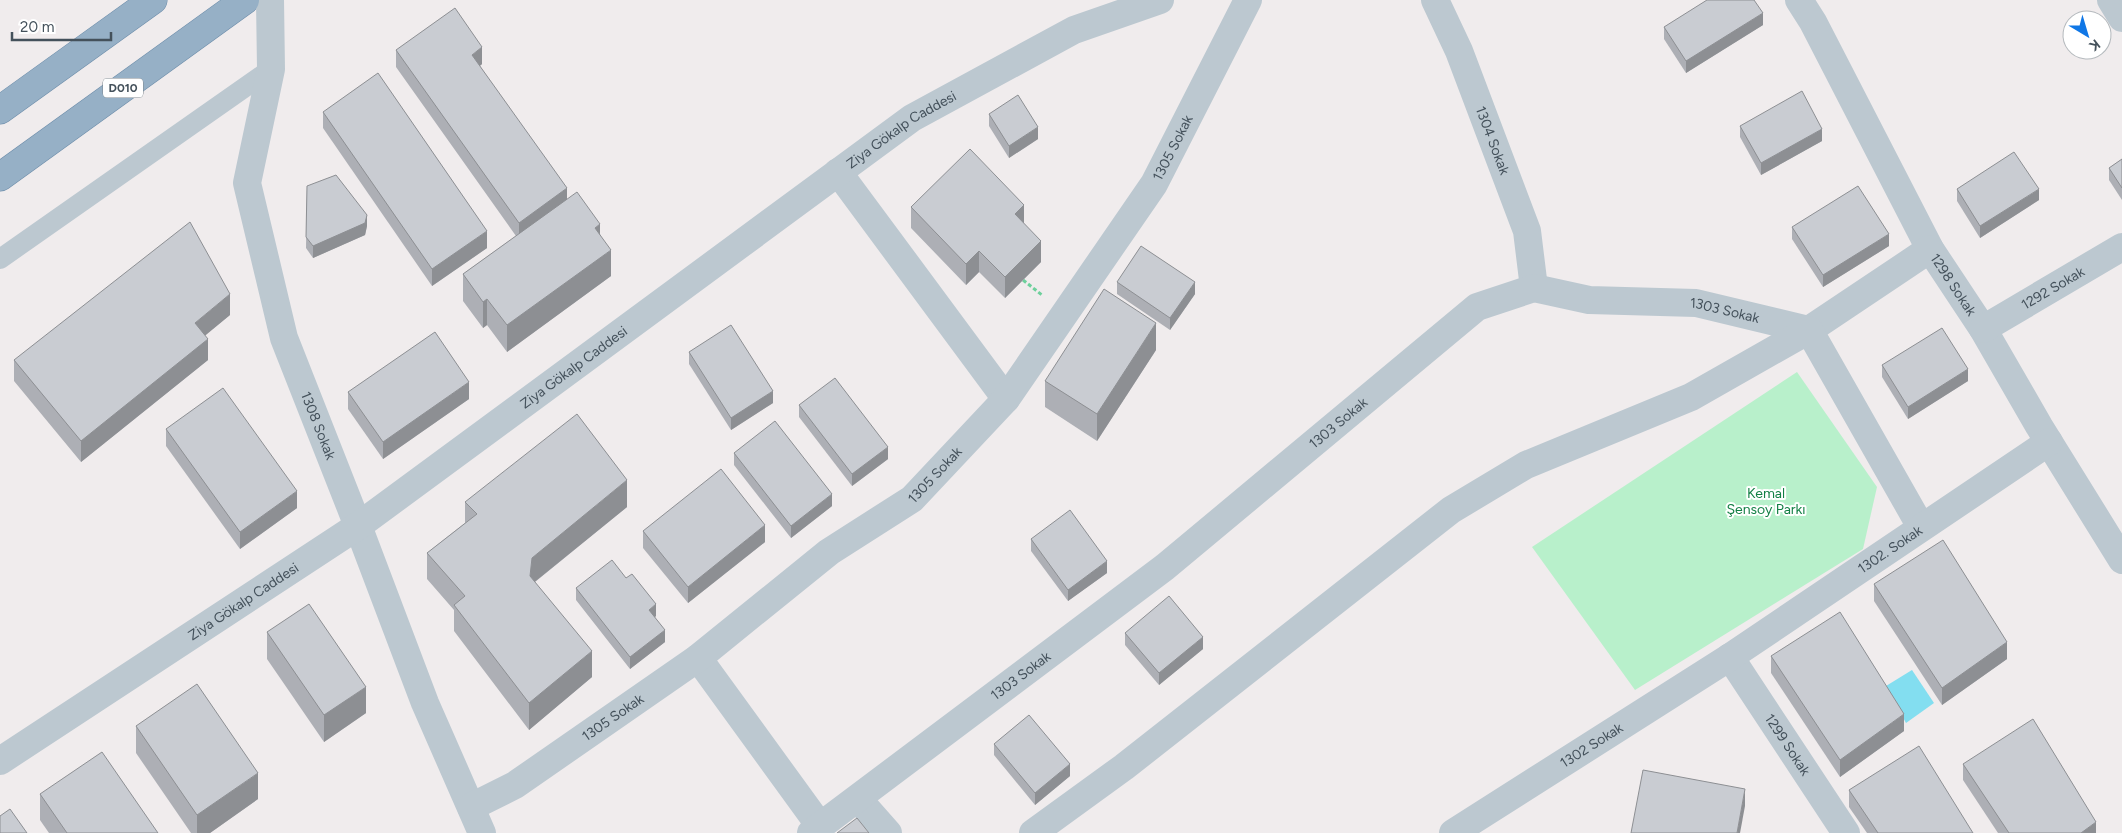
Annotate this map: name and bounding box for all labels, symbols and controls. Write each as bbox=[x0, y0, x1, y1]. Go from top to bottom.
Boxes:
scale bar bbox=[12, 10, 111, 42]
north arrow bbox=[2062, 10, 2112, 60]
text: 20 m bbox=[20, 18, 54, 36]
text: K bbox=[2085, 35, 2104, 55]
road number: D010 bbox=[103, 78, 143, 98]
street label: Ziya Gökalp Caddesi bbox=[843, 87, 959, 172]
street label: 1304 Sokak bbox=[1472, 104, 1514, 177]
street label: 1305 Sokak bbox=[1149, 112, 1196, 183]
street label: 1298 Sokak bbox=[1927, 250, 1980, 319]
street label: 1292 Sokak bbox=[2018, 263, 2087, 313]
street label: 1303 Sokak bbox=[1690, 294, 1761, 326]
street label: Ziya Gökalp Caddesi bbox=[517, 322, 630, 412]
street label: 1308 Sokak bbox=[297, 389, 340, 462]
street label: 1303 Sokak bbox=[1305, 394, 1371, 452]
street label: 1305 Sokak bbox=[904, 443, 965, 507]
park label: Kemal Şensoy Parkı bbox=[1726, 485, 1806, 518]
street label: 1302. Sokak bbox=[1854, 521, 1925, 577]
street label: Ziya Gökalp Caddesi bbox=[185, 559, 302, 644]
street label: 1303 Sokak bbox=[987, 647, 1054, 704]
street label: 1305 Sokak bbox=[578, 690, 647, 745]
street label: 1299 Sokak bbox=[1761, 711, 1814, 779]
street label: 1302 Sokak bbox=[1557, 719, 1626, 771]

